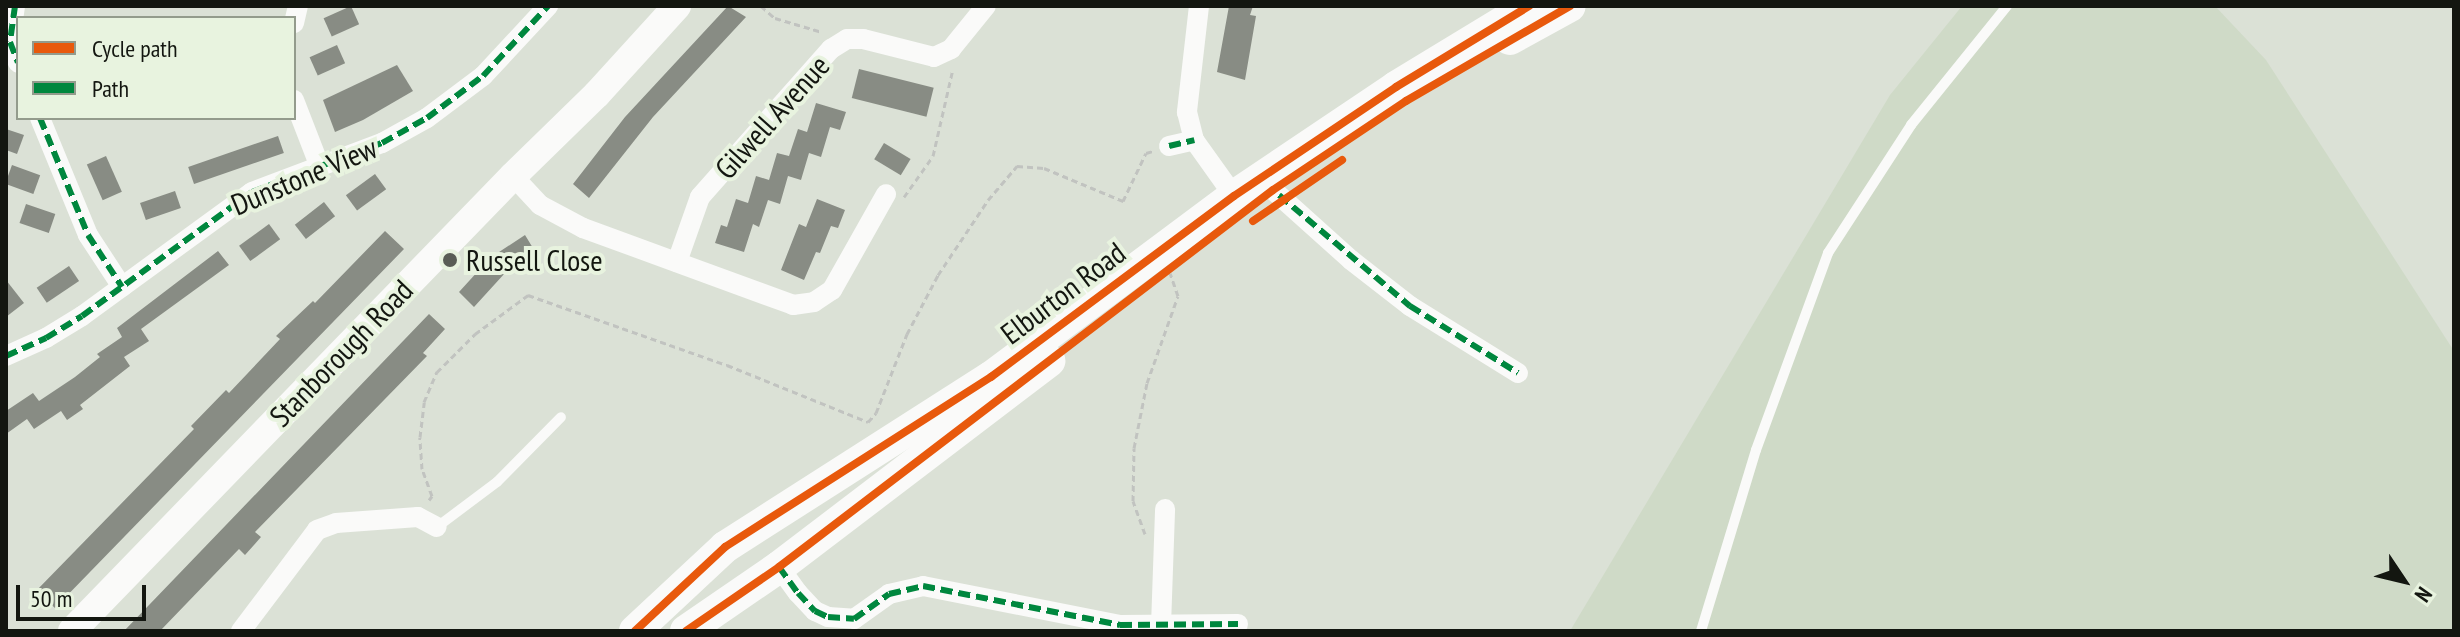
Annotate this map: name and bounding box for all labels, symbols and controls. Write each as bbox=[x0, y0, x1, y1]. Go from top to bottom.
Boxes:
legend bbox=[16, 16, 296, 120]
text: Cycle path bbox=[92, 33, 178, 64]
street label: Gilwell Avenue bbox=[707, 48, 837, 186]
text: Path bbox=[92, 73, 129, 104]
street label: Dunstone View bbox=[226, 129, 382, 223]
street label: Elburton Road bbox=[994, 235, 1132, 351]
place label: Russell Close bbox=[466, 242, 603, 278]
marker: Russell Close bbox=[441, 251, 459, 269]
street label: Stanborough Road bbox=[262, 272, 420, 434]
north arrow bbox=[2364, 541, 2444, 621]
scale bar bbox=[20, 569, 150, 619]
text: N bbox=[2409, 582, 2439, 608]
text: 50 m bbox=[30, 583, 72, 614]

